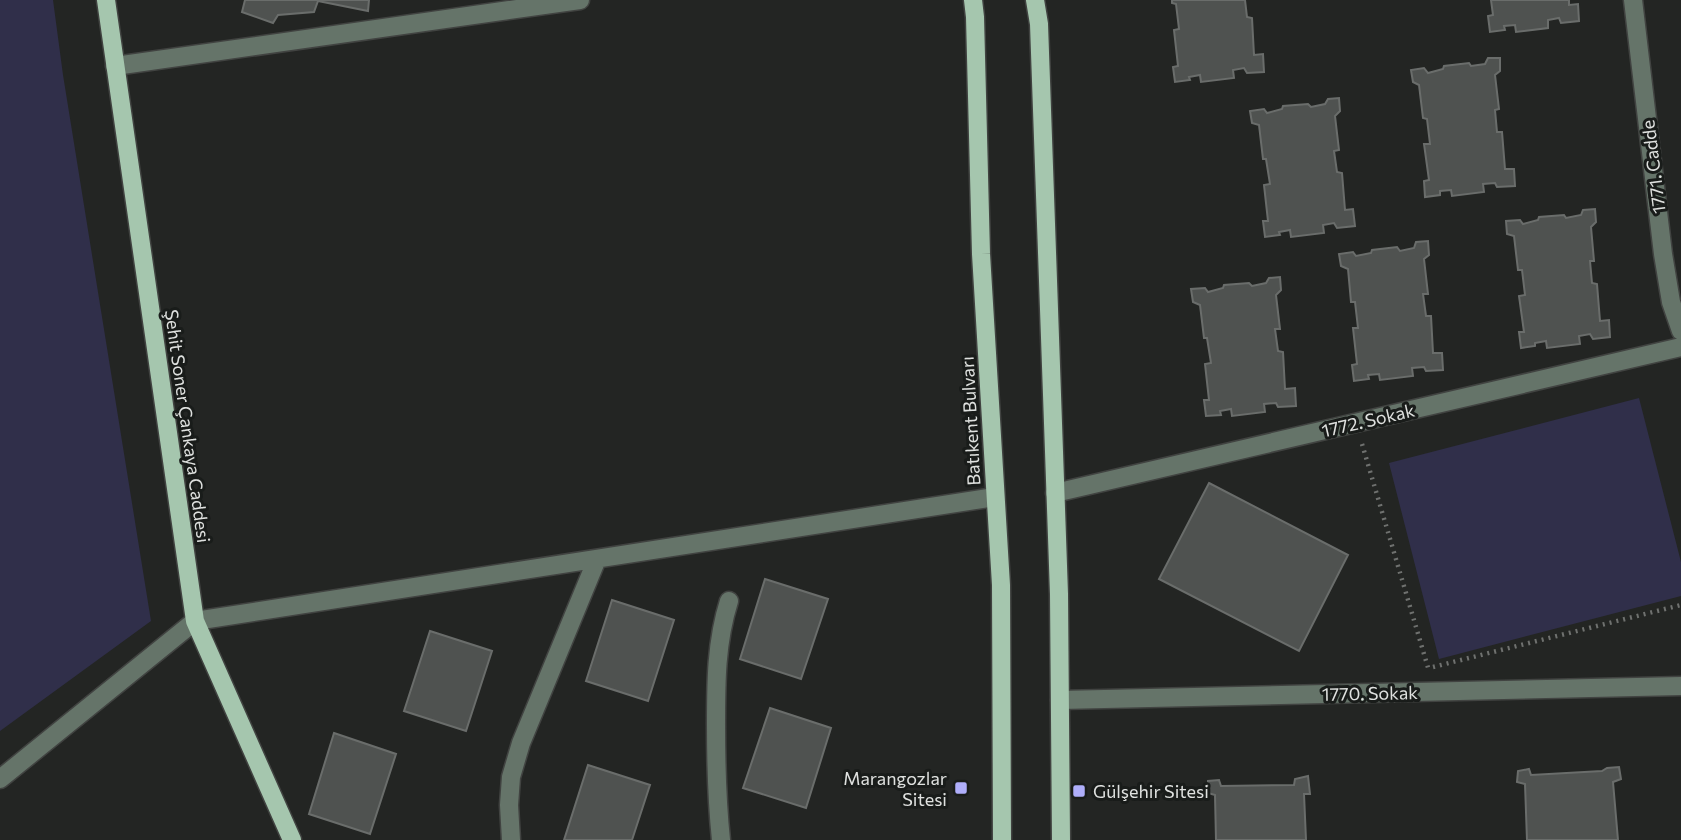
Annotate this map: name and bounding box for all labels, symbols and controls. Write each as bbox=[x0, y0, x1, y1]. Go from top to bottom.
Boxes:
street label: 1771. Cadde bbox=[1636, 119, 1670, 215]
street label: Şehit Soner Çankaya Caddesi bbox=[161, 308, 215, 544]
street label: Batıkent Bulvarı bbox=[956, 356, 984, 486]
street label: 1772. Sokak bbox=[1319, 399, 1417, 441]
street label: 1770. Sokak bbox=[1322, 681, 1418, 705]
place label: Marangozlar Sitesi bbox=[843, 767, 947, 810]
marker: Marangozlar Sitesi bbox=[953, 780, 969, 796]
place label: Gülşehir Sitesi bbox=[1093, 780, 1209, 802]
marker: Gülşehir Sitesi bbox=[1071, 783, 1087, 799]

